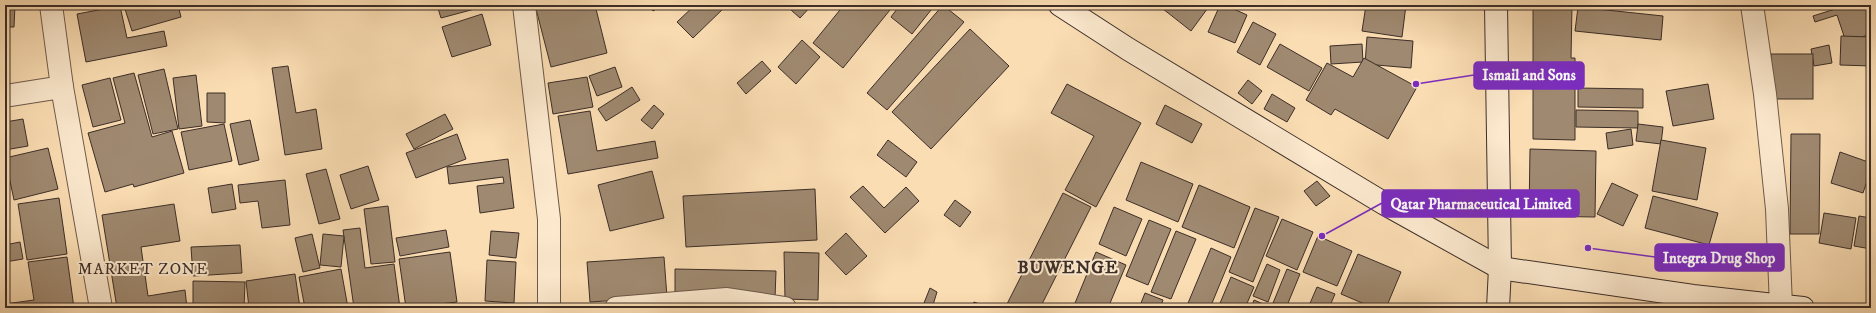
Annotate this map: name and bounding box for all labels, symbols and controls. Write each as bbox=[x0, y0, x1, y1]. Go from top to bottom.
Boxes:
callout: Ismail and Sons bbox=[1474, 62, 1584, 89]
text: Ismail and Sons bbox=[1482, 66, 1576, 85]
callout: Qatar Pharmaceutical Limited bbox=[1382, 190, 1579, 217]
text: Qatar Pharmaceutical Limited bbox=[1390, 195, 1572, 214]
callout: Integra Drug Shop bbox=[1655, 244, 1784, 271]
text: Integra Drug Shop bbox=[1663, 249, 1776, 268]
district label: BUWENGE bbox=[1017, 257, 1119, 279]
district label: MARKET ZONE bbox=[78, 259, 208, 279]

